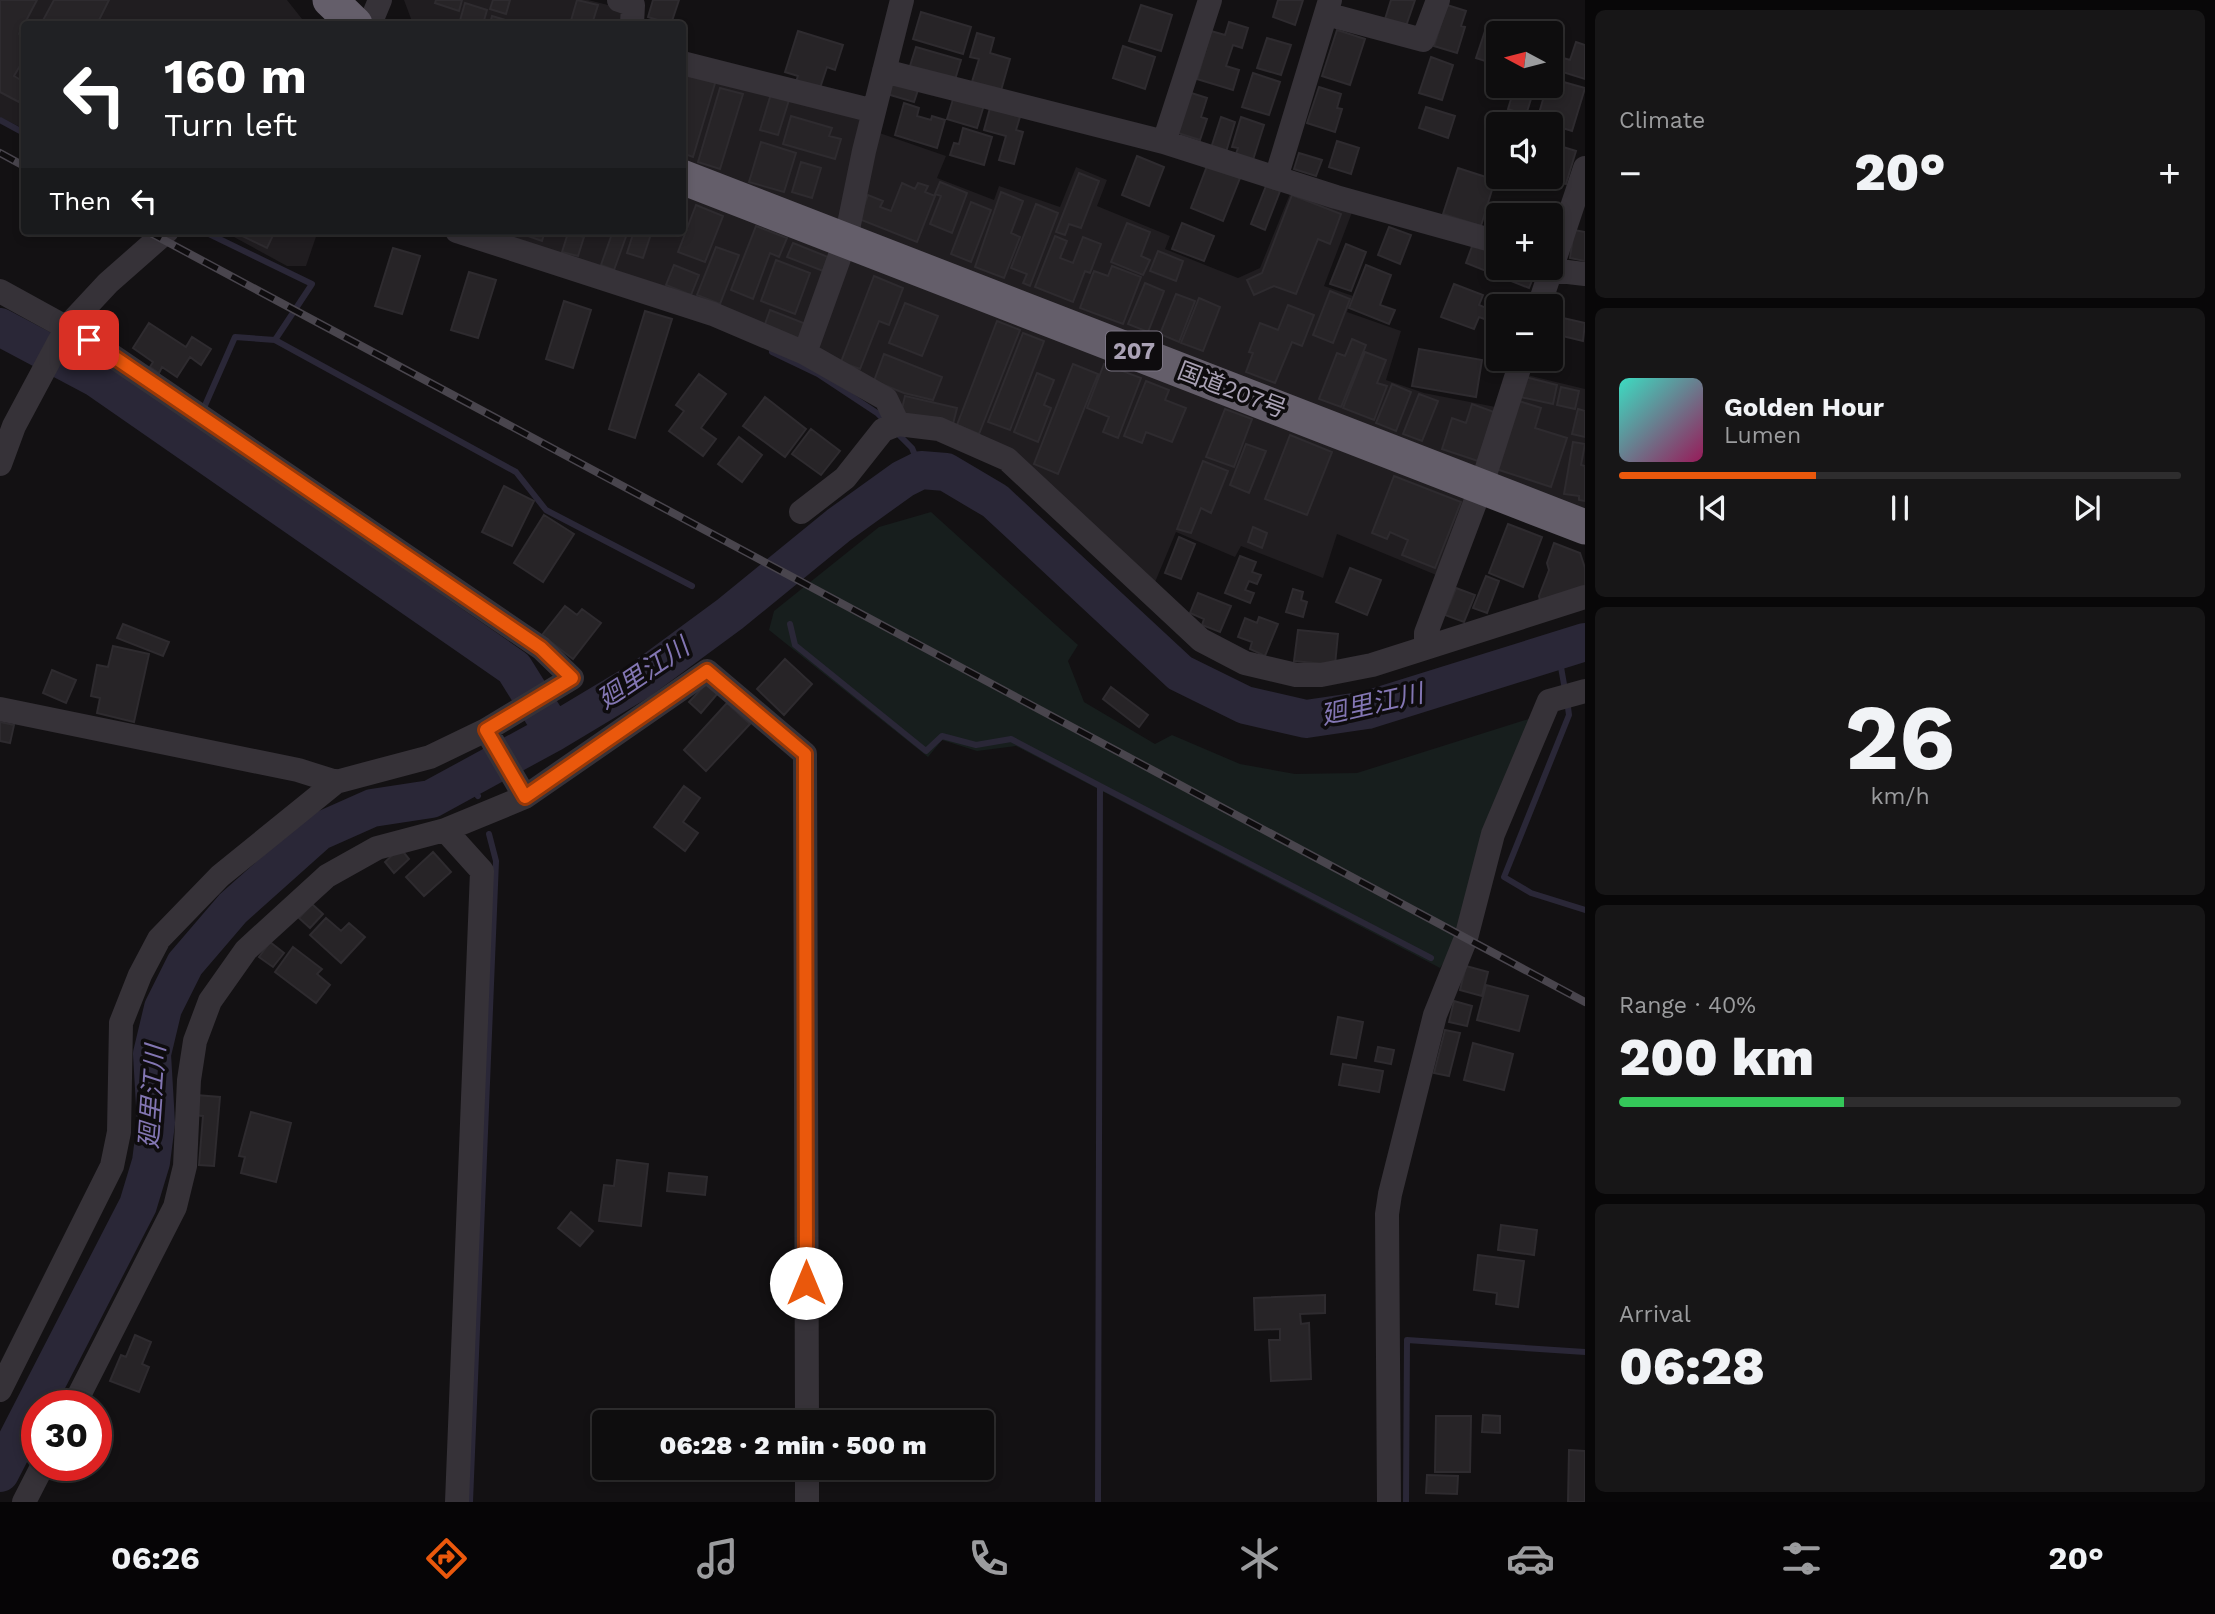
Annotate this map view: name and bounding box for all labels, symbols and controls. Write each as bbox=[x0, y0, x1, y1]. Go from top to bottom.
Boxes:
north arrow bbox=[1486, 21, 1563, 98]
map controls bbox=[1486, 21, 1563, 371]
text: 160 m bbox=[164, 47, 307, 105]
icon: left bbox=[49, 49, 140, 140]
text: Turn left bbox=[164, 106, 297, 144]
text: Climate bbox=[1619, 107, 1705, 134]
button: sound bbox=[1486, 112, 1563, 189]
text: 20° bbox=[1854, 142, 1946, 203]
text: − bbox=[1619, 151, 1642, 195]
text: + bbox=[2158, 151, 2181, 195]
icon: left bbox=[125, 182, 163, 220]
text: Then bbox=[49, 186, 111, 216]
button: + bbox=[1486, 203, 1563, 280]
button: − bbox=[1486, 294, 1563, 371]
pin bbox=[59, 310, 119, 370]
icon: arrive bbox=[70, 321, 108, 359]
road number: 207 bbox=[1106, 332, 1162, 370]
street label: 国道207号 bbox=[1174, 357, 1290, 423]
text: Golden Hour bbox=[1724, 392, 1884, 422]
text: Lumen bbox=[1724, 422, 1801, 449]
icon: previous bbox=[1694, 489, 1732, 527]
icon: pause bbox=[1881, 489, 1919, 527]
icon: next bbox=[2068, 489, 2106, 527]
water label: 廻里江川 bbox=[591, 630, 697, 715]
water label: 廻里江川 bbox=[1318, 677, 1429, 730]
text: 26 bbox=[1845, 684, 1955, 791]
text: km/h bbox=[1870, 783, 1930, 810]
text: Range · 40% bbox=[1619, 992, 1756, 1019]
text: 200 km bbox=[1619, 1027, 1814, 1088]
water label: 廻里江川 bbox=[133, 1041, 171, 1150]
position arrow bbox=[769, 1246, 843, 1320]
text: Arrival bbox=[1619, 1301, 1691, 1328]
text: 06:28 bbox=[1619, 1336, 1765, 1397]
speed limit sign: 30 bbox=[21, 1390, 112, 1481]
text: 06:28 · 2 min · 500 m bbox=[659, 1430, 927, 1460]
icon: directions bbox=[422, 1534, 471, 1583]
icon: music bbox=[693, 1534, 742, 1583]
icon: phone bbox=[964, 1534, 1013, 1583]
icon: climate bbox=[1235, 1534, 1284, 1583]
icon: car bbox=[1506, 1534, 1555, 1583]
icon: filters bbox=[1777, 1534, 1826, 1583]
text: 06:26 bbox=[111, 1539, 200, 1577]
text: 20° bbox=[2048, 1539, 2104, 1577]

